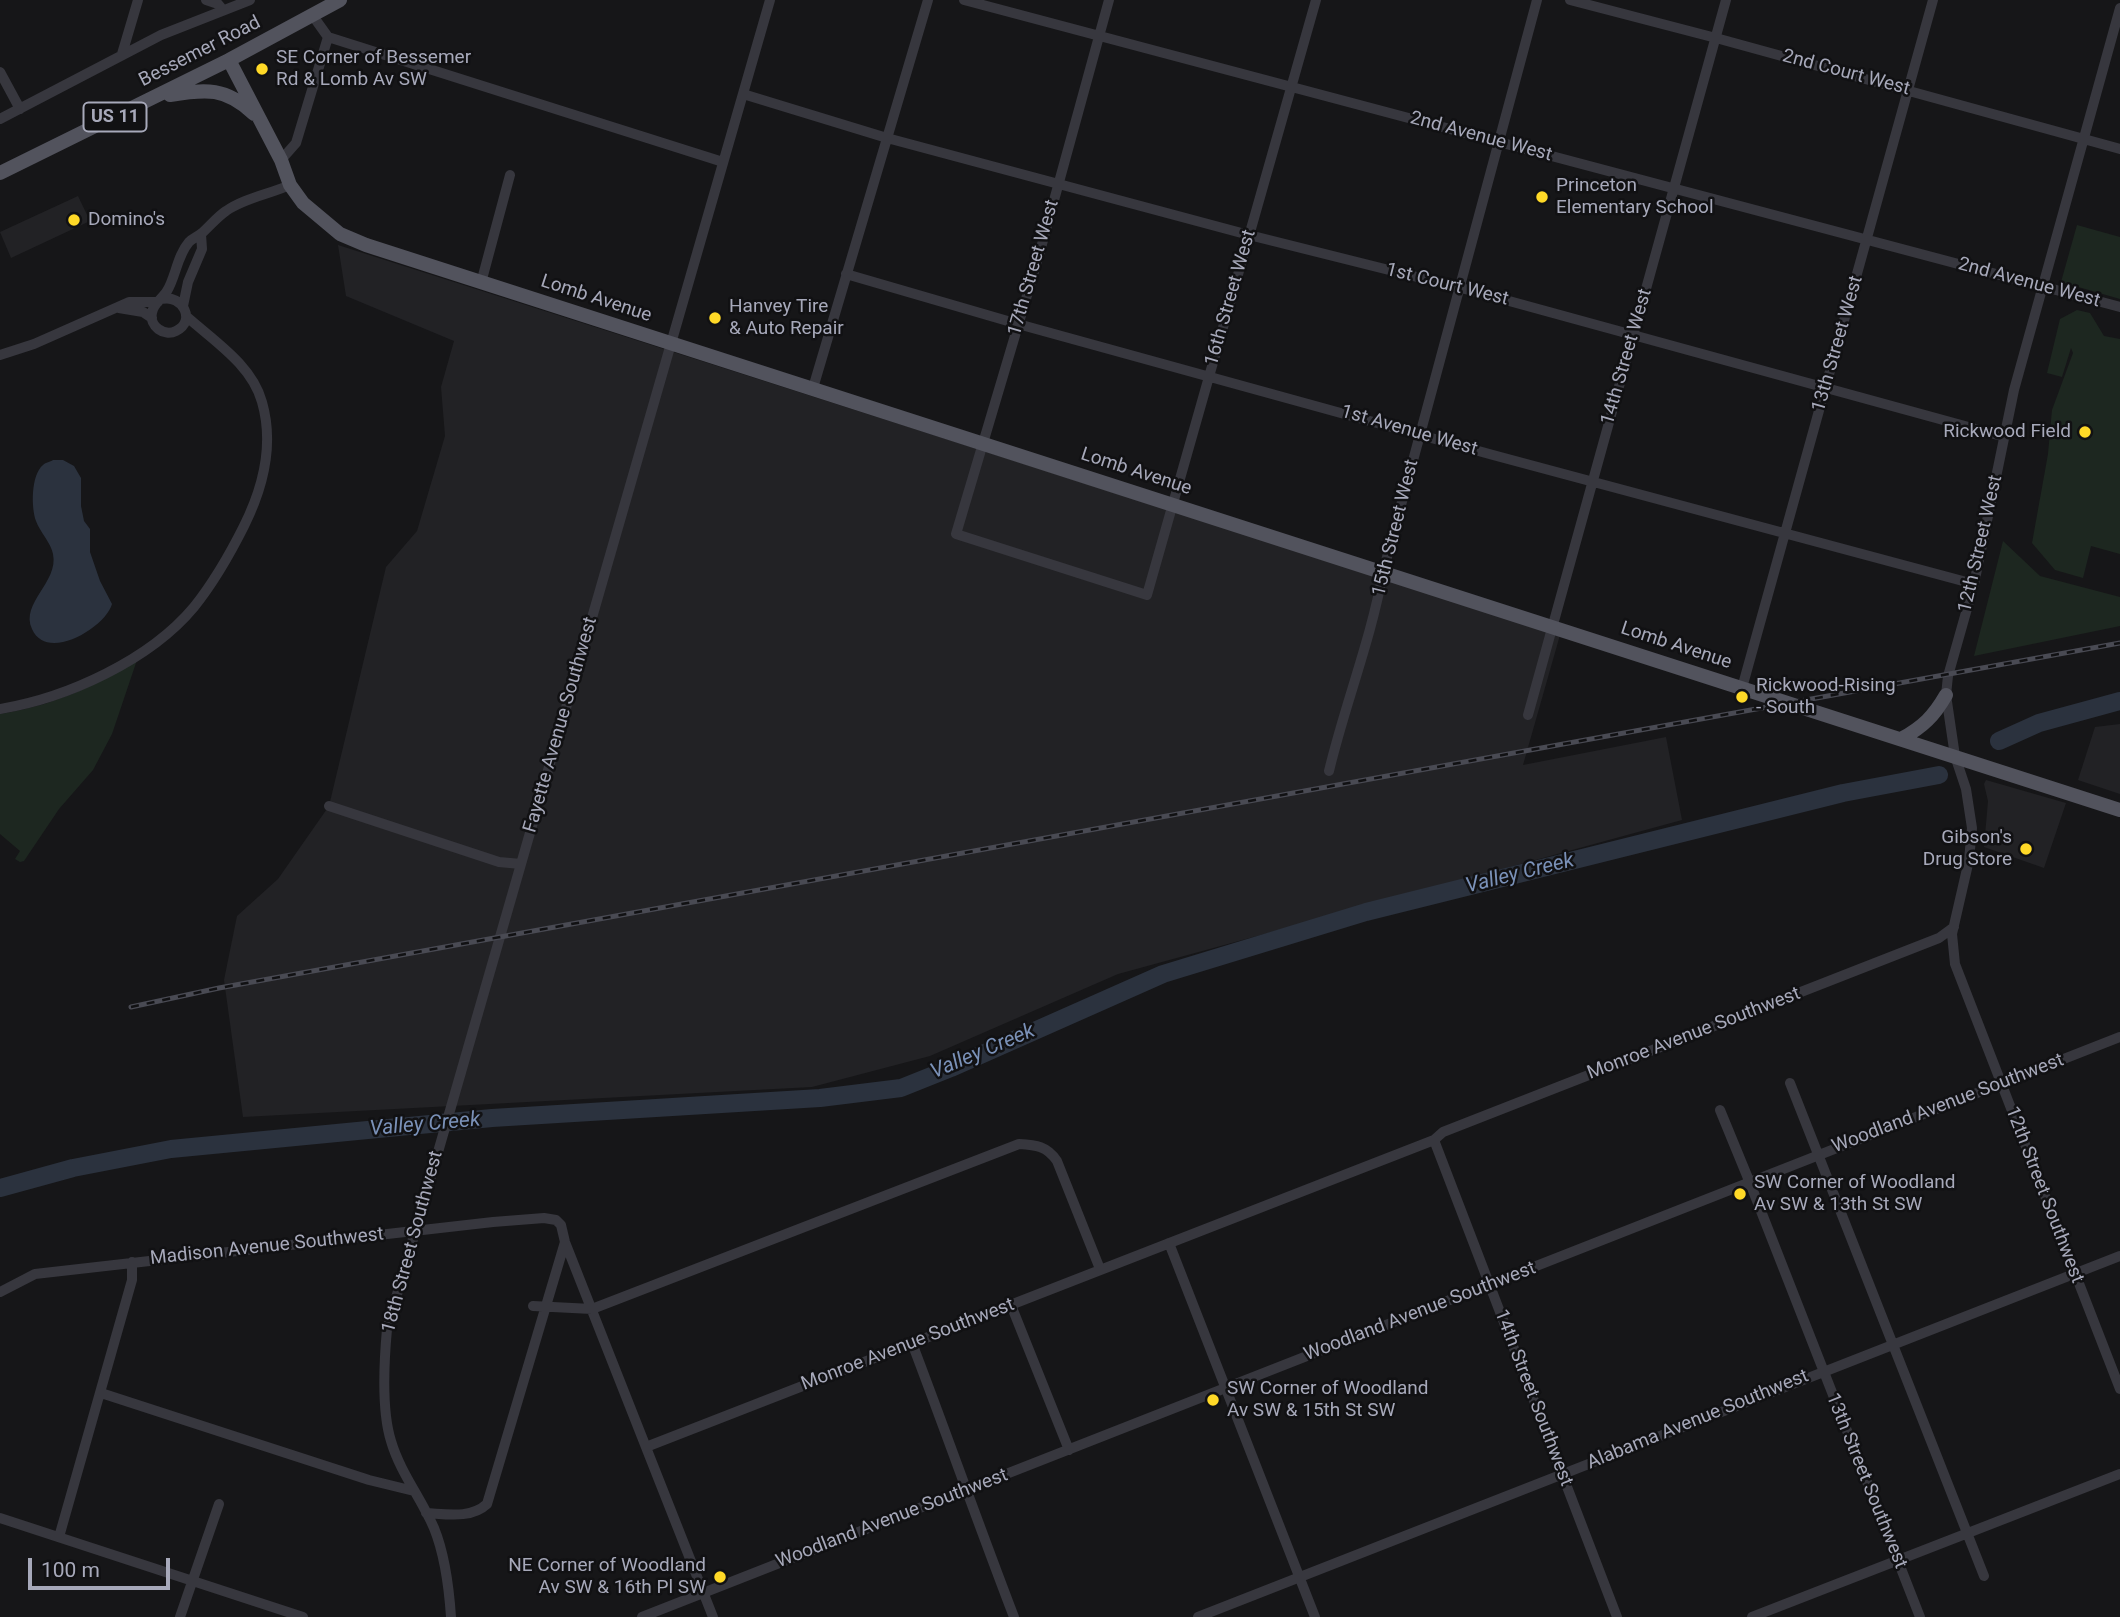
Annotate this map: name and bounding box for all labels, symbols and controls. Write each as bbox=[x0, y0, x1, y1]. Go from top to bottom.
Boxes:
street label: Bessemer Road bbox=[136, 12, 264, 92]
street label: 2nd Court West bbox=[1780, 45, 1912, 101]
place label: SE Corner of Bessemer Rd & Lomb Av SW bbox=[276, 47, 471, 91]
marker: SE Corner of Bessemer Rd & Lomb Av SW bbox=[254, 61, 270, 77]
road number: US 11 bbox=[83, 103, 146, 132]
street label: 2nd Avenue West bbox=[1407, 107, 1555, 167]
place label: Princeton Elementary School bbox=[1556, 175, 1714, 219]
marker: Princeton Elementary School bbox=[1534, 189, 1550, 205]
street label: 17th Street West bbox=[1004, 197, 1064, 339]
place label: Domino's bbox=[88, 209, 165, 231]
marker: Domino's bbox=[66, 212, 82, 228]
street label: 16th Street West bbox=[1201, 227, 1261, 369]
street label: 2nd Avenue West bbox=[1955, 253, 2103, 313]
street label: 1st Court West bbox=[1383, 259, 1511, 311]
street label: Lomb Avenue bbox=[538, 270, 654, 328]
street label: 13th Street West bbox=[1808, 273, 1868, 415]
street label: 14th Street West bbox=[1597, 286, 1657, 428]
place label: Hanvey Tire & Auto Repair bbox=[729, 296, 844, 340]
marker: Hanvey Tire & Auto Repair bbox=[707, 310, 723, 326]
street label: 1st Avenue West bbox=[1338, 401, 1480, 461]
place label: Rickwood Field bbox=[1943, 421, 2071, 443]
marker: Rickwood Field bbox=[2077, 424, 2093, 440]
street label: Lomb Avenue bbox=[1078, 443, 1194, 501]
street label: 15th Street West bbox=[1368, 457, 1424, 599]
street label: 12th Street West bbox=[1954, 473, 2008, 615]
street label: Fayette Avenue Southwest bbox=[519, 615, 603, 835]
street label: Lomb Avenue bbox=[1618, 617, 1734, 675]
place label: Rickwood-Rising - South bbox=[1756, 675, 1896, 719]
marker: Rickwood-Rising - South bbox=[1734, 689, 1750, 705]
place label: Gibson's Drug Store bbox=[1923, 827, 2012, 871]
marker: Gibson's Drug Store bbox=[2018, 841, 2034, 857]
water label: Valley Creek bbox=[1463, 848, 1577, 900]
street label: Monroe Avenue Southwest bbox=[1584, 983, 1804, 1085]
water label: Valley Creek bbox=[927, 1019, 1039, 1085]
street label: Woodland Avenue Southwest bbox=[1829, 1049, 2067, 1159]
street label: 12th Street Southwest bbox=[2000, 1104, 2088, 1286]
water label: Valley Creek bbox=[369, 1108, 481, 1142]
street label: 18th Street Southwest bbox=[378, 1149, 448, 1335]
place label: SW Corner of Woodland Av SW & 13th St SW bbox=[1754, 1172, 1955, 1216]
marker: SW Corner of Woodland Av SW & 13th St SW bbox=[1732, 1186, 1748, 1202]
street label: Madison Avenue Southwest bbox=[149, 1223, 385, 1271]
street label: Woodland Avenue Southwest bbox=[1301, 1257, 1539, 1367]
street label: Monroe Avenue Southwest bbox=[798, 1294, 1018, 1396]
street label: 14th Street Southwest bbox=[1489, 1307, 1577, 1489]
street label: Alabama Avenue Southwest bbox=[1584, 1365, 1812, 1475]
place label: SW Corner of Woodland Av SW & 15th St SW bbox=[1227, 1378, 1428, 1422]
street label: 13th Street Southwest bbox=[1820, 1390, 1912, 1572]
marker: SW Corner of Woodland Av SW & 15th St SW bbox=[1205, 1392, 1221, 1408]
street label: Woodland Avenue Southwest bbox=[773, 1464, 1011, 1574]
scale bar bbox=[32, 1544, 173, 1588]
place label: NE Corner of Woodland Av SW & 16th Pl SW bbox=[508, 1555, 706, 1599]
text: 100 m bbox=[41, 1558, 100, 1582]
marker: NE Corner of Woodland Av SW & 16th Pl SW bbox=[712, 1569, 728, 1585]

